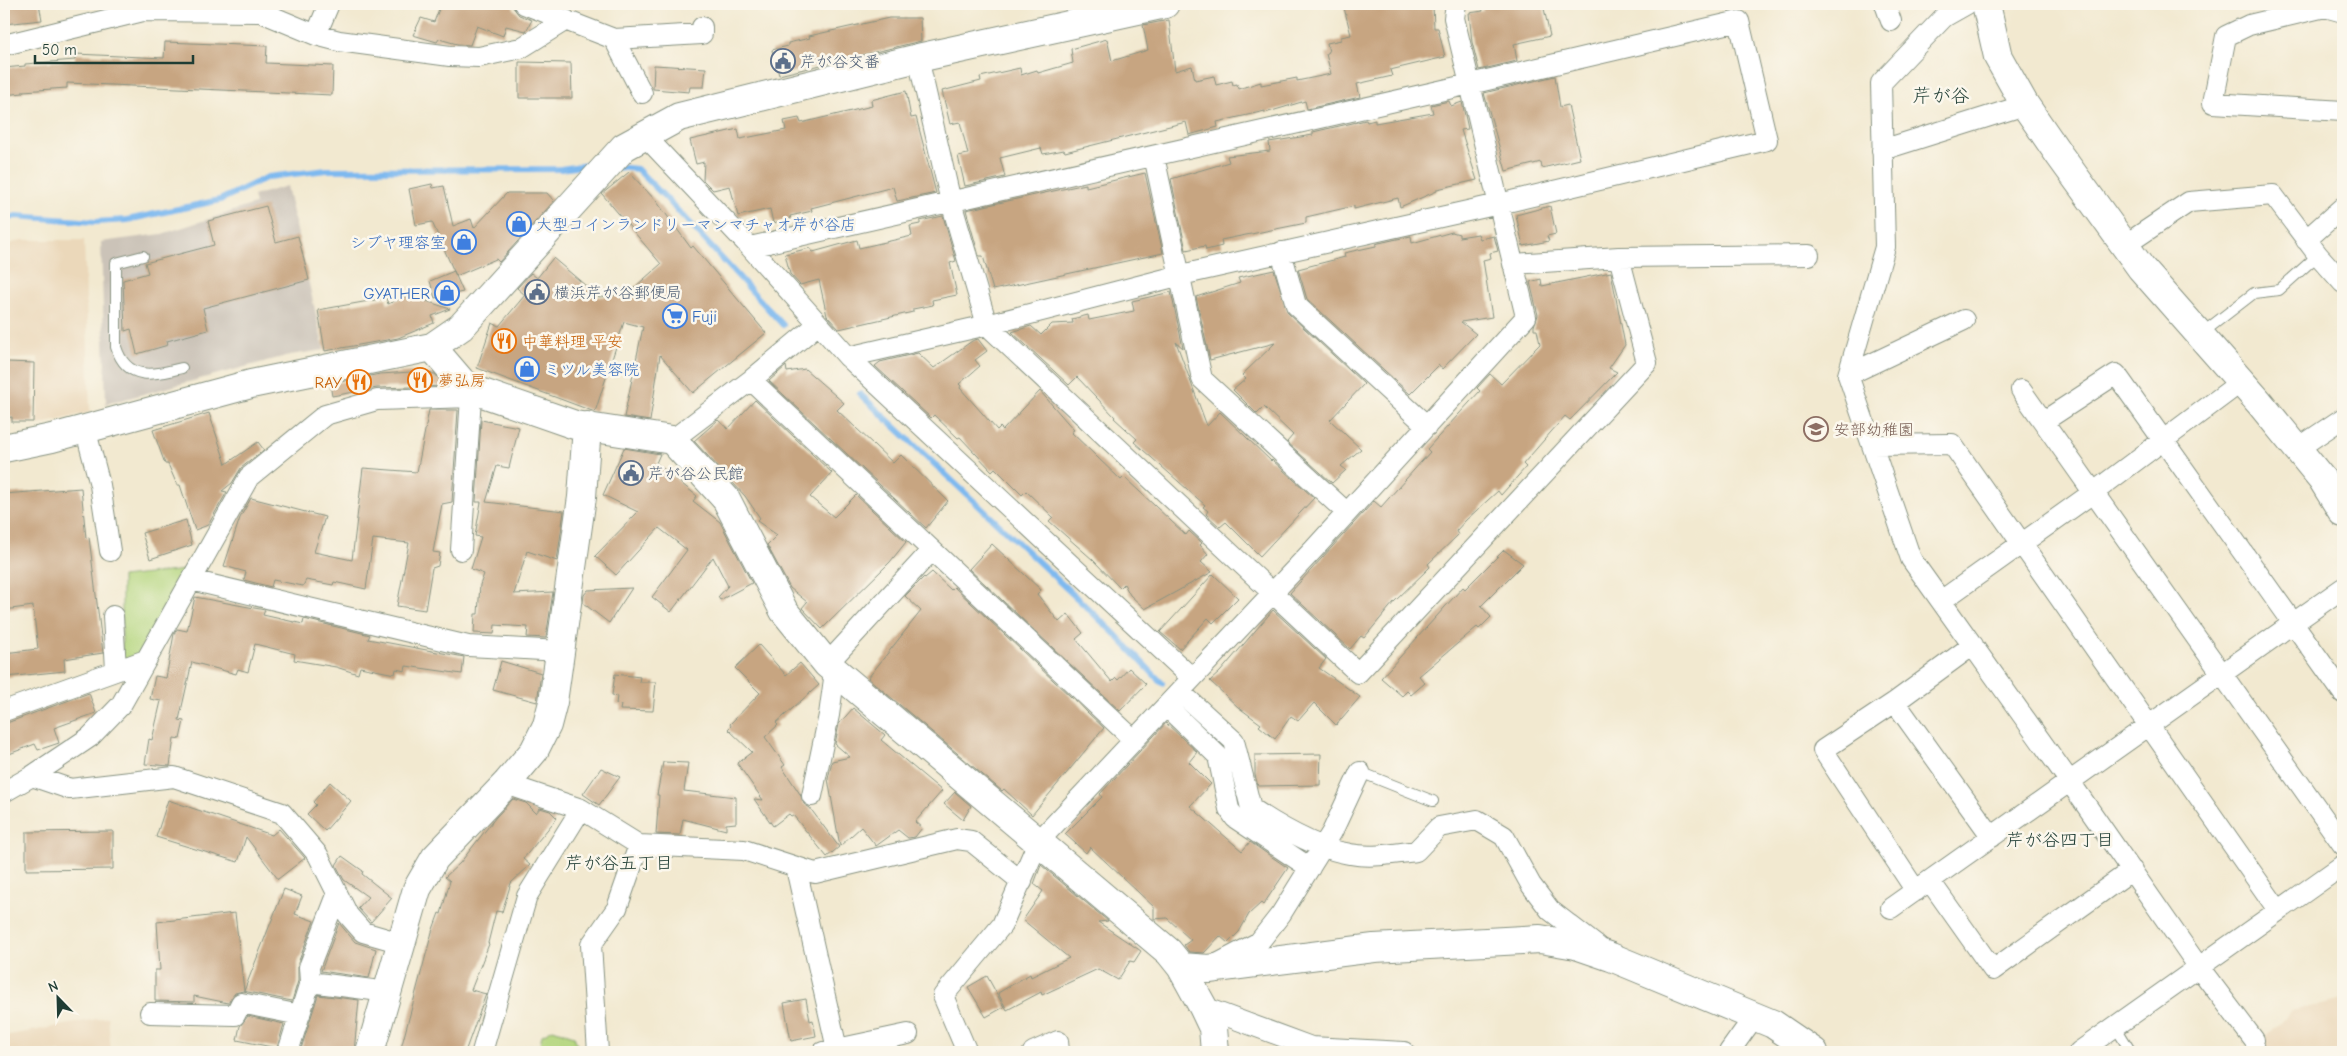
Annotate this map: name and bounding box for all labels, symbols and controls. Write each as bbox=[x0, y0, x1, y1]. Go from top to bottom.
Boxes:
scale bar bbox=[35, 32, 192, 64]
text: 50 m bbox=[42, 41, 77, 59]
public building icon: 芹が谷交番 bbox=[770, 48, 796, 74]
place label: 芹が谷交番 bbox=[800, 53, 880, 71]
district label: 芹が谷 bbox=[1912, 85, 1970, 107]
shop icon: 大型コインランドリーマンマチャオ芹が谷店 bbox=[506, 211, 532, 237]
place label: 大型コインランドリーマンマチャオ芹が谷店 bbox=[536, 216, 856, 234]
shop icon: シブヤ理容室 bbox=[451, 229, 477, 255]
place label: シブヤ理容室 bbox=[350, 234, 446, 252]
public building icon: 横浜芹が谷郵便局 bbox=[524, 279, 550, 305]
shop icon: GYATHER bbox=[434, 280, 460, 306]
place label: 横浜芹が谷郵便局 bbox=[554, 284, 682, 302]
place label: GYATHER bbox=[363, 285, 430, 303]
supermarket icon: Fuji bbox=[662, 303, 688, 329]
place label: Fuji bbox=[692, 308, 717, 326]
restaurant icon: 中華料理 平安 bbox=[491, 328, 517, 354]
place label: 中華料理 平安 bbox=[522, 333, 623, 351]
shop icon: ミツル美容院 bbox=[514, 356, 540, 382]
place label: ミツル美容院 bbox=[544, 361, 639, 379]
restaurant icon: 夢弘房 bbox=[407, 367, 433, 393]
restaurant icon: RAY bbox=[346, 369, 372, 395]
place label: 夢弘房 bbox=[438, 372, 486, 390]
place label: RAY bbox=[315, 374, 342, 392]
school or university icon: 安部幼稚園 bbox=[1803, 416, 1829, 442]
place label: 安部幼稚園 bbox=[1834, 421, 1914, 439]
public building icon: 芹が谷公民館 bbox=[618, 460, 644, 486]
place label: 芹が谷公民館 bbox=[648, 465, 744, 483]
district label: 芹が谷四丁目 bbox=[2006, 830, 2114, 851]
district label: 芹が谷五丁目 bbox=[565, 853, 673, 874]
north arrow bbox=[32, 974, 82, 1024]
text: N bbox=[46, 977, 61, 996]

